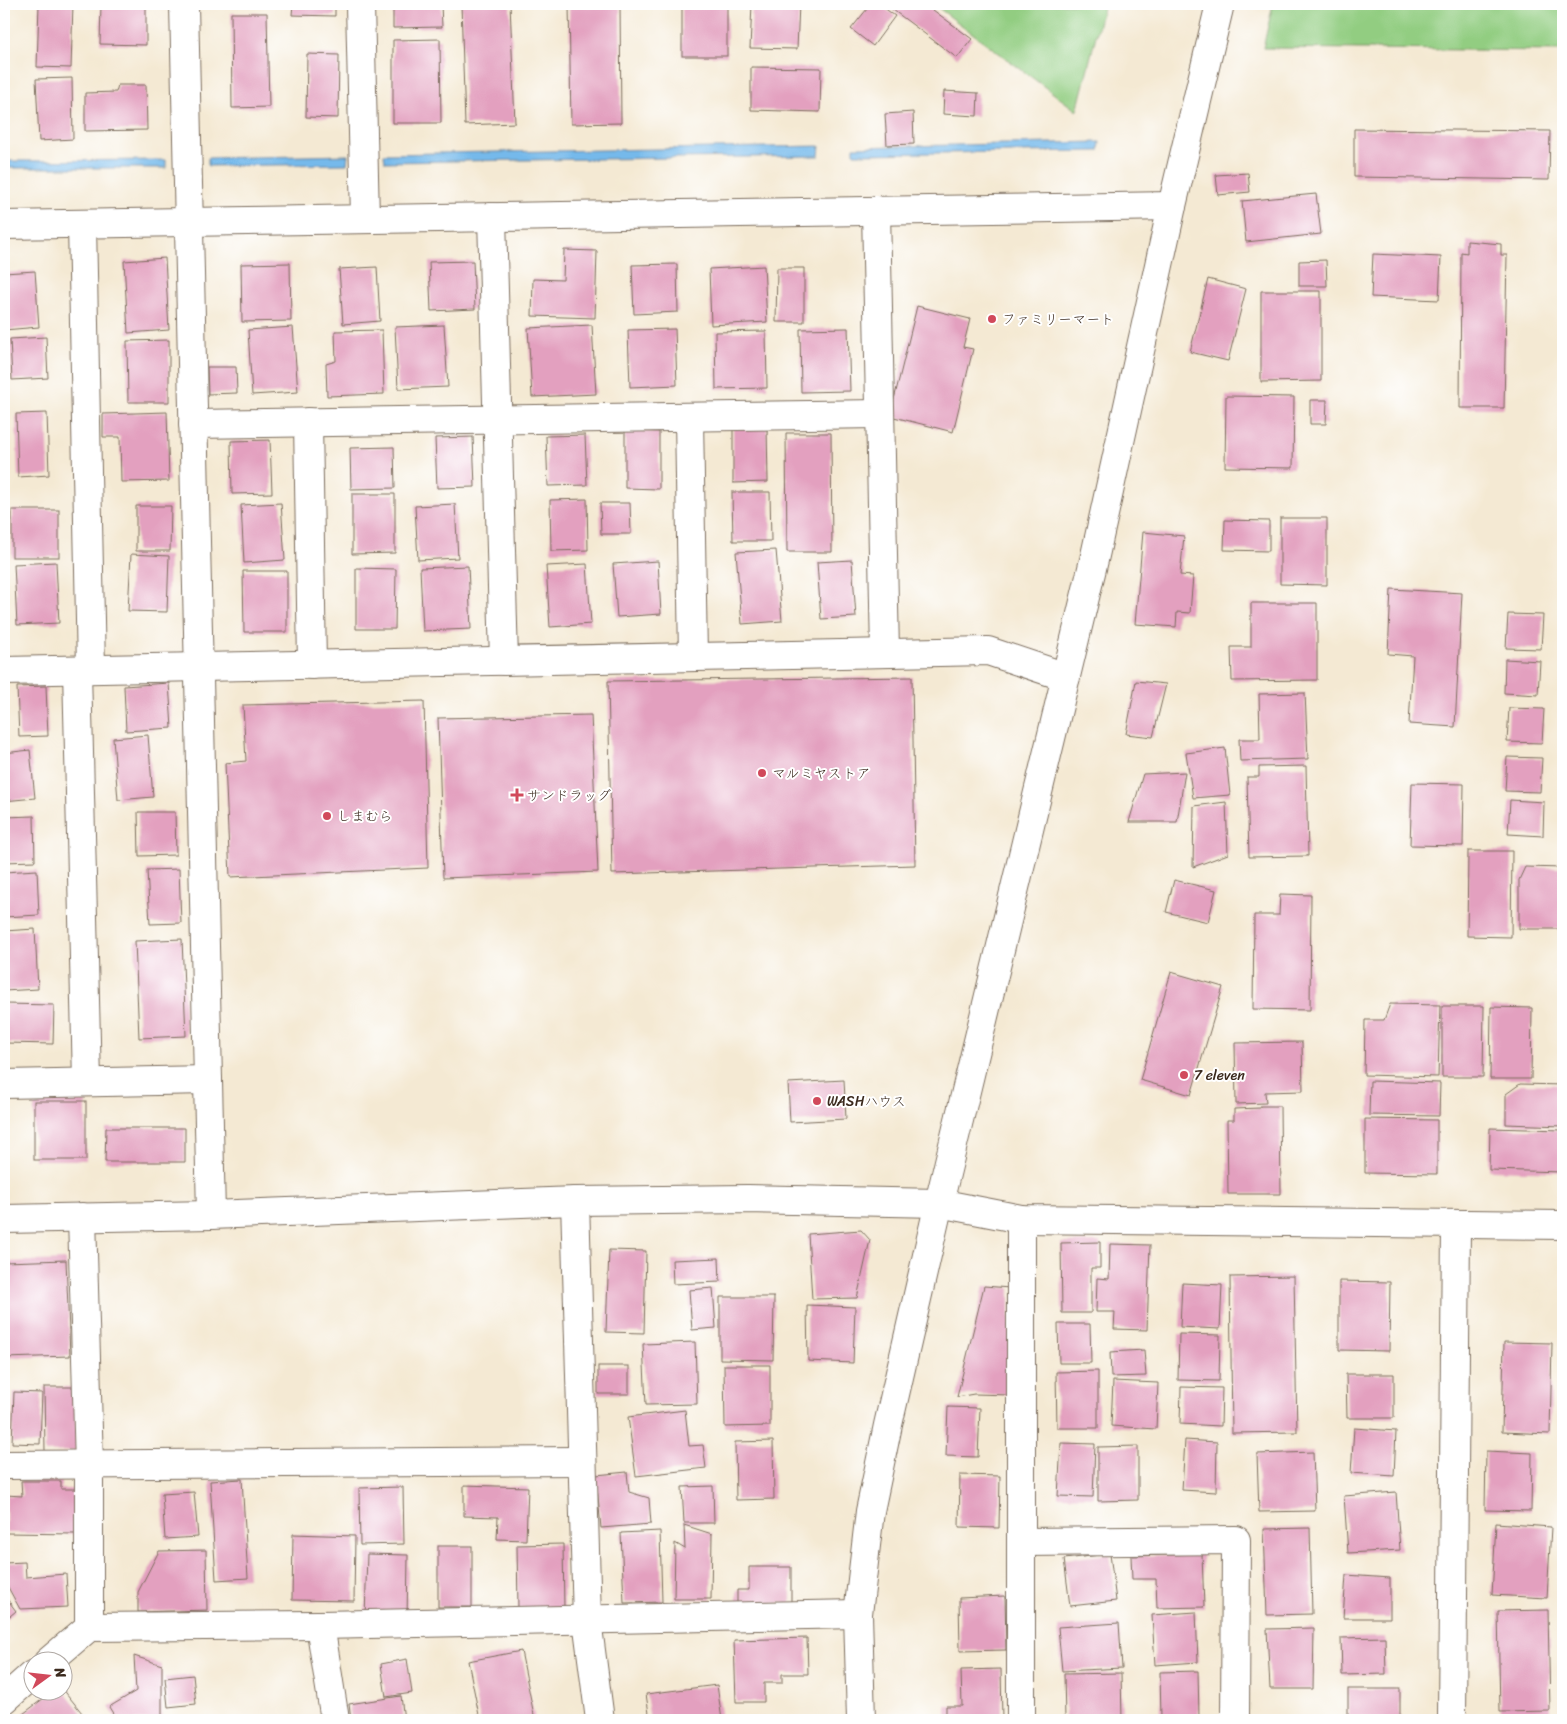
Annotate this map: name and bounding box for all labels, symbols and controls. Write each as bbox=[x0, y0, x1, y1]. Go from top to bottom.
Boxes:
place label: ファミリーマート bbox=[1002, 307, 1114, 332]
marker: ファミリーマート bbox=[986, 313, 998, 325]
place label: マルミヤストア bbox=[772, 761, 871, 786]
marker: マルミヤストア bbox=[756, 767, 768, 779]
place label: サンドラッグ bbox=[527, 783, 611, 808]
marker: サンドラッグ bbox=[511, 789, 523, 801]
place label: しまむら bbox=[337, 804, 393, 829]
marker: しまむら bbox=[321, 810, 333, 822]
place label: 7 eleven bbox=[1194, 1063, 1245, 1088]
marker: 7 eleven bbox=[1178, 1069, 1190, 1081]
place label: WASHハウス bbox=[827, 1089, 906, 1114]
marker: WASHハウス bbox=[811, 1095, 823, 1107]
north arrow bbox=[22, 1652, 72, 1702]
text: N bbox=[46, 1664, 73, 1681]

